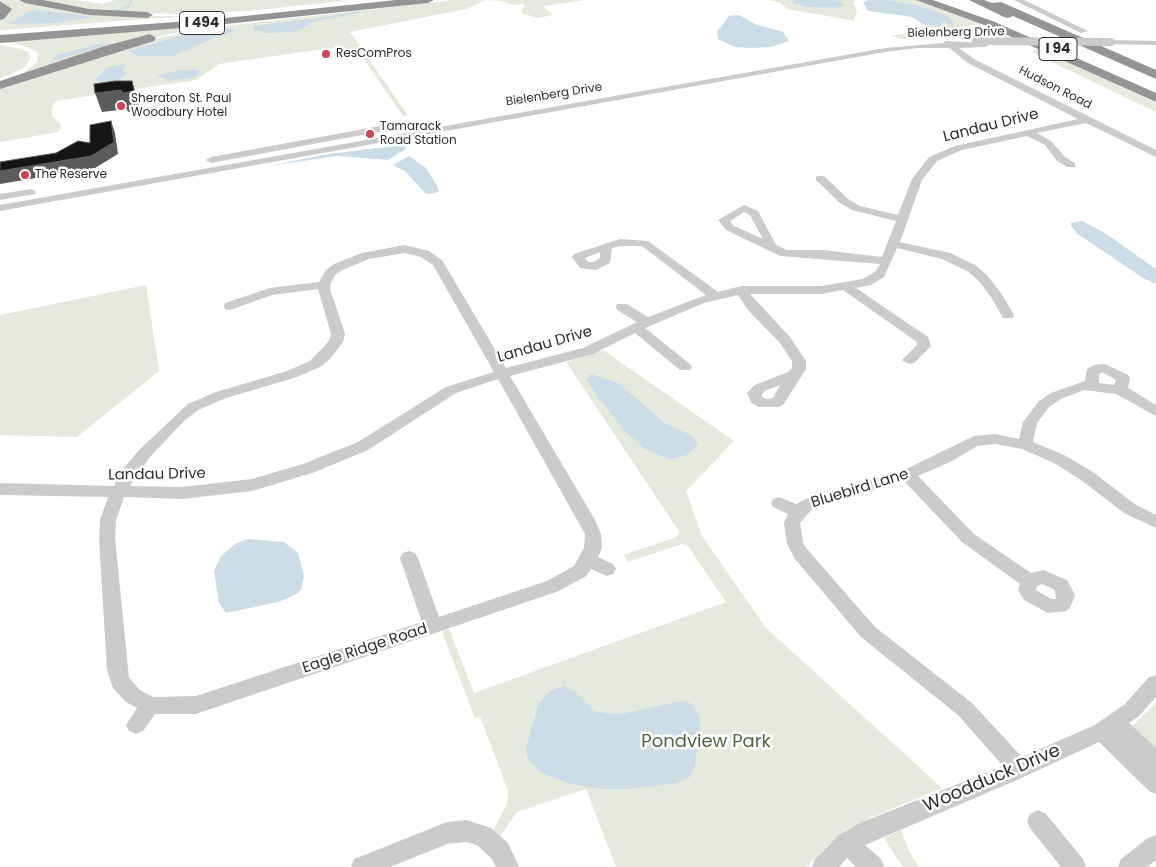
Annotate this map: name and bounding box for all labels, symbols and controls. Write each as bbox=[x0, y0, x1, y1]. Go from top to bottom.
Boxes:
road number: I 494 bbox=[180, 12, 224, 34]
street label: Bielenberg Drive bbox=[907, 25, 1005, 41]
road number: I 94 bbox=[1039, 38, 1077, 61]
place label: ResComPros bbox=[336, 47, 412, 61]
marker: ResComPros bbox=[320, 48, 332, 60]
street label: Hudson Road bbox=[1016, 63, 1094, 113]
street label: Bielenberg Drive bbox=[505, 80, 603, 110]
place label: Sheraton St. Paul Woodbury Hotel bbox=[131, 92, 232, 120]
marker: Sheraton St. Paul Woodbury Hotel bbox=[115, 100, 127, 112]
street label: Landau Drive bbox=[941, 105, 1041, 147]
place label: Tamarack Road Station bbox=[380, 120, 457, 148]
marker: Tamarack Road Station bbox=[364, 128, 376, 140]
place label: The Reserve bbox=[35, 168, 107, 182]
marker: The Reserve bbox=[19, 169, 31, 181]
street label: Landau Drive bbox=[496, 323, 594, 367]
street label: Landau Drive bbox=[108, 465, 206, 485]
street label: Bluebird Lane bbox=[809, 466, 911, 512]
street label: Eagle Ridge Road bbox=[300, 620, 430, 678]
park label: Pondview Park bbox=[641, 731, 771, 753]
street label: Woodduck Drive bbox=[920, 740, 1064, 818]

